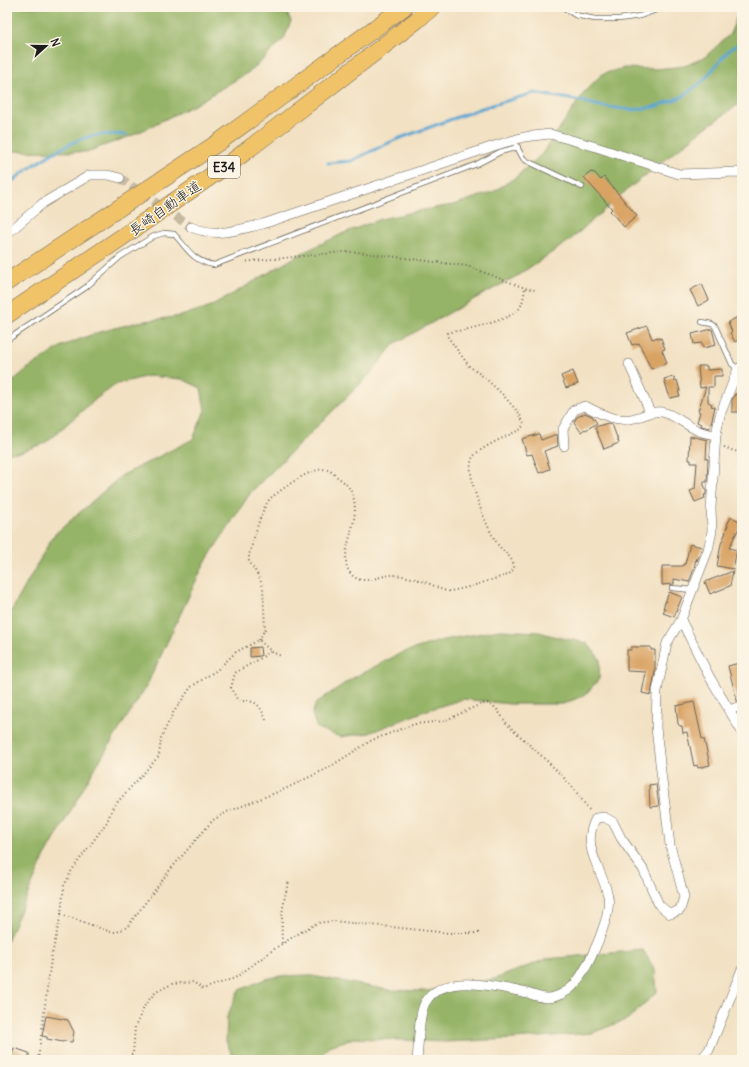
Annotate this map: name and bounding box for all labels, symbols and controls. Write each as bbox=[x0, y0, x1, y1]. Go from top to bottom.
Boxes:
north arrow bbox=[26, 26, 66, 66]
text: N bbox=[47, 36, 63, 48]
road number: E34 bbox=[208, 156, 240, 178]
street label: 長崎自動車道 bbox=[125, 177, 205, 239]

